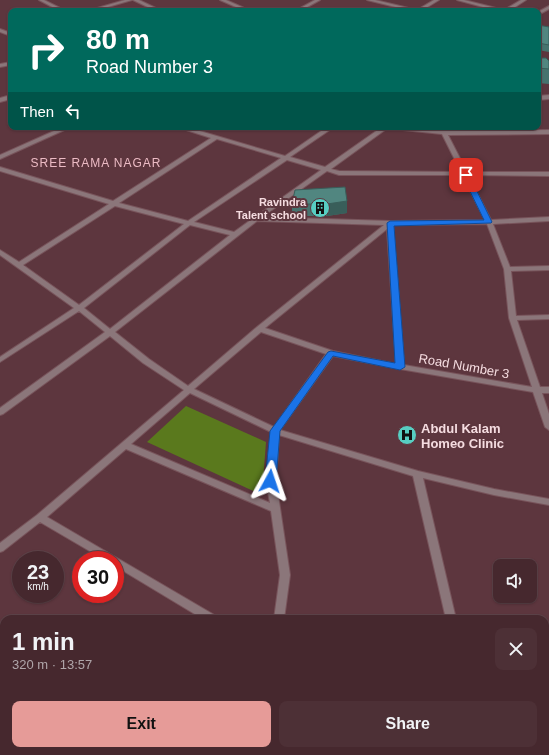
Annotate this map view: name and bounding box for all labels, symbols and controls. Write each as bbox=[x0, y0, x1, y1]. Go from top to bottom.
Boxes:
icon: right bbox=[20, 24, 72, 76]
text: 80 m bbox=[86, 24, 150, 55]
text: Road Number 3 bbox=[86, 57, 213, 77]
icon: left bbox=[62, 100, 84, 122]
text: Then bbox=[20, 103, 54, 120]
district label: SREE RAMA NAGAR bbox=[30, 156, 162, 170]
pin bbox=[449, 158, 483, 192]
icon: arrive bbox=[455, 164, 477, 186]
place label: Ravindra Talent school bbox=[236, 196, 307, 221]
building icon: Ravindra Talent school bbox=[309, 197, 331, 219]
street label: Road Number 3 bbox=[418, 351, 510, 381]
place label: Abdul Kalam Homeo Clinic bbox=[421, 421, 504, 451]
hospital icon: Abdul Kalam Homeo Clinic bbox=[396, 424, 418, 446]
position arrow bbox=[249, 460, 291, 502]
speed limit sign: 30 bbox=[72, 551, 124, 603]
map controls bbox=[493, 559, 537, 603]
button: sound bbox=[493, 559, 537, 603]
text: 23 bbox=[27, 561, 49, 583]
text: km/h bbox=[27, 581, 49, 592]
text: 1 min bbox=[12, 628, 75, 655]
button: close bbox=[495, 628, 537, 670]
text: 320 m · 13:57 bbox=[12, 657, 92, 672]
button: Exit bbox=[12, 701, 271, 747]
button: Share bbox=[279, 701, 537, 747]

